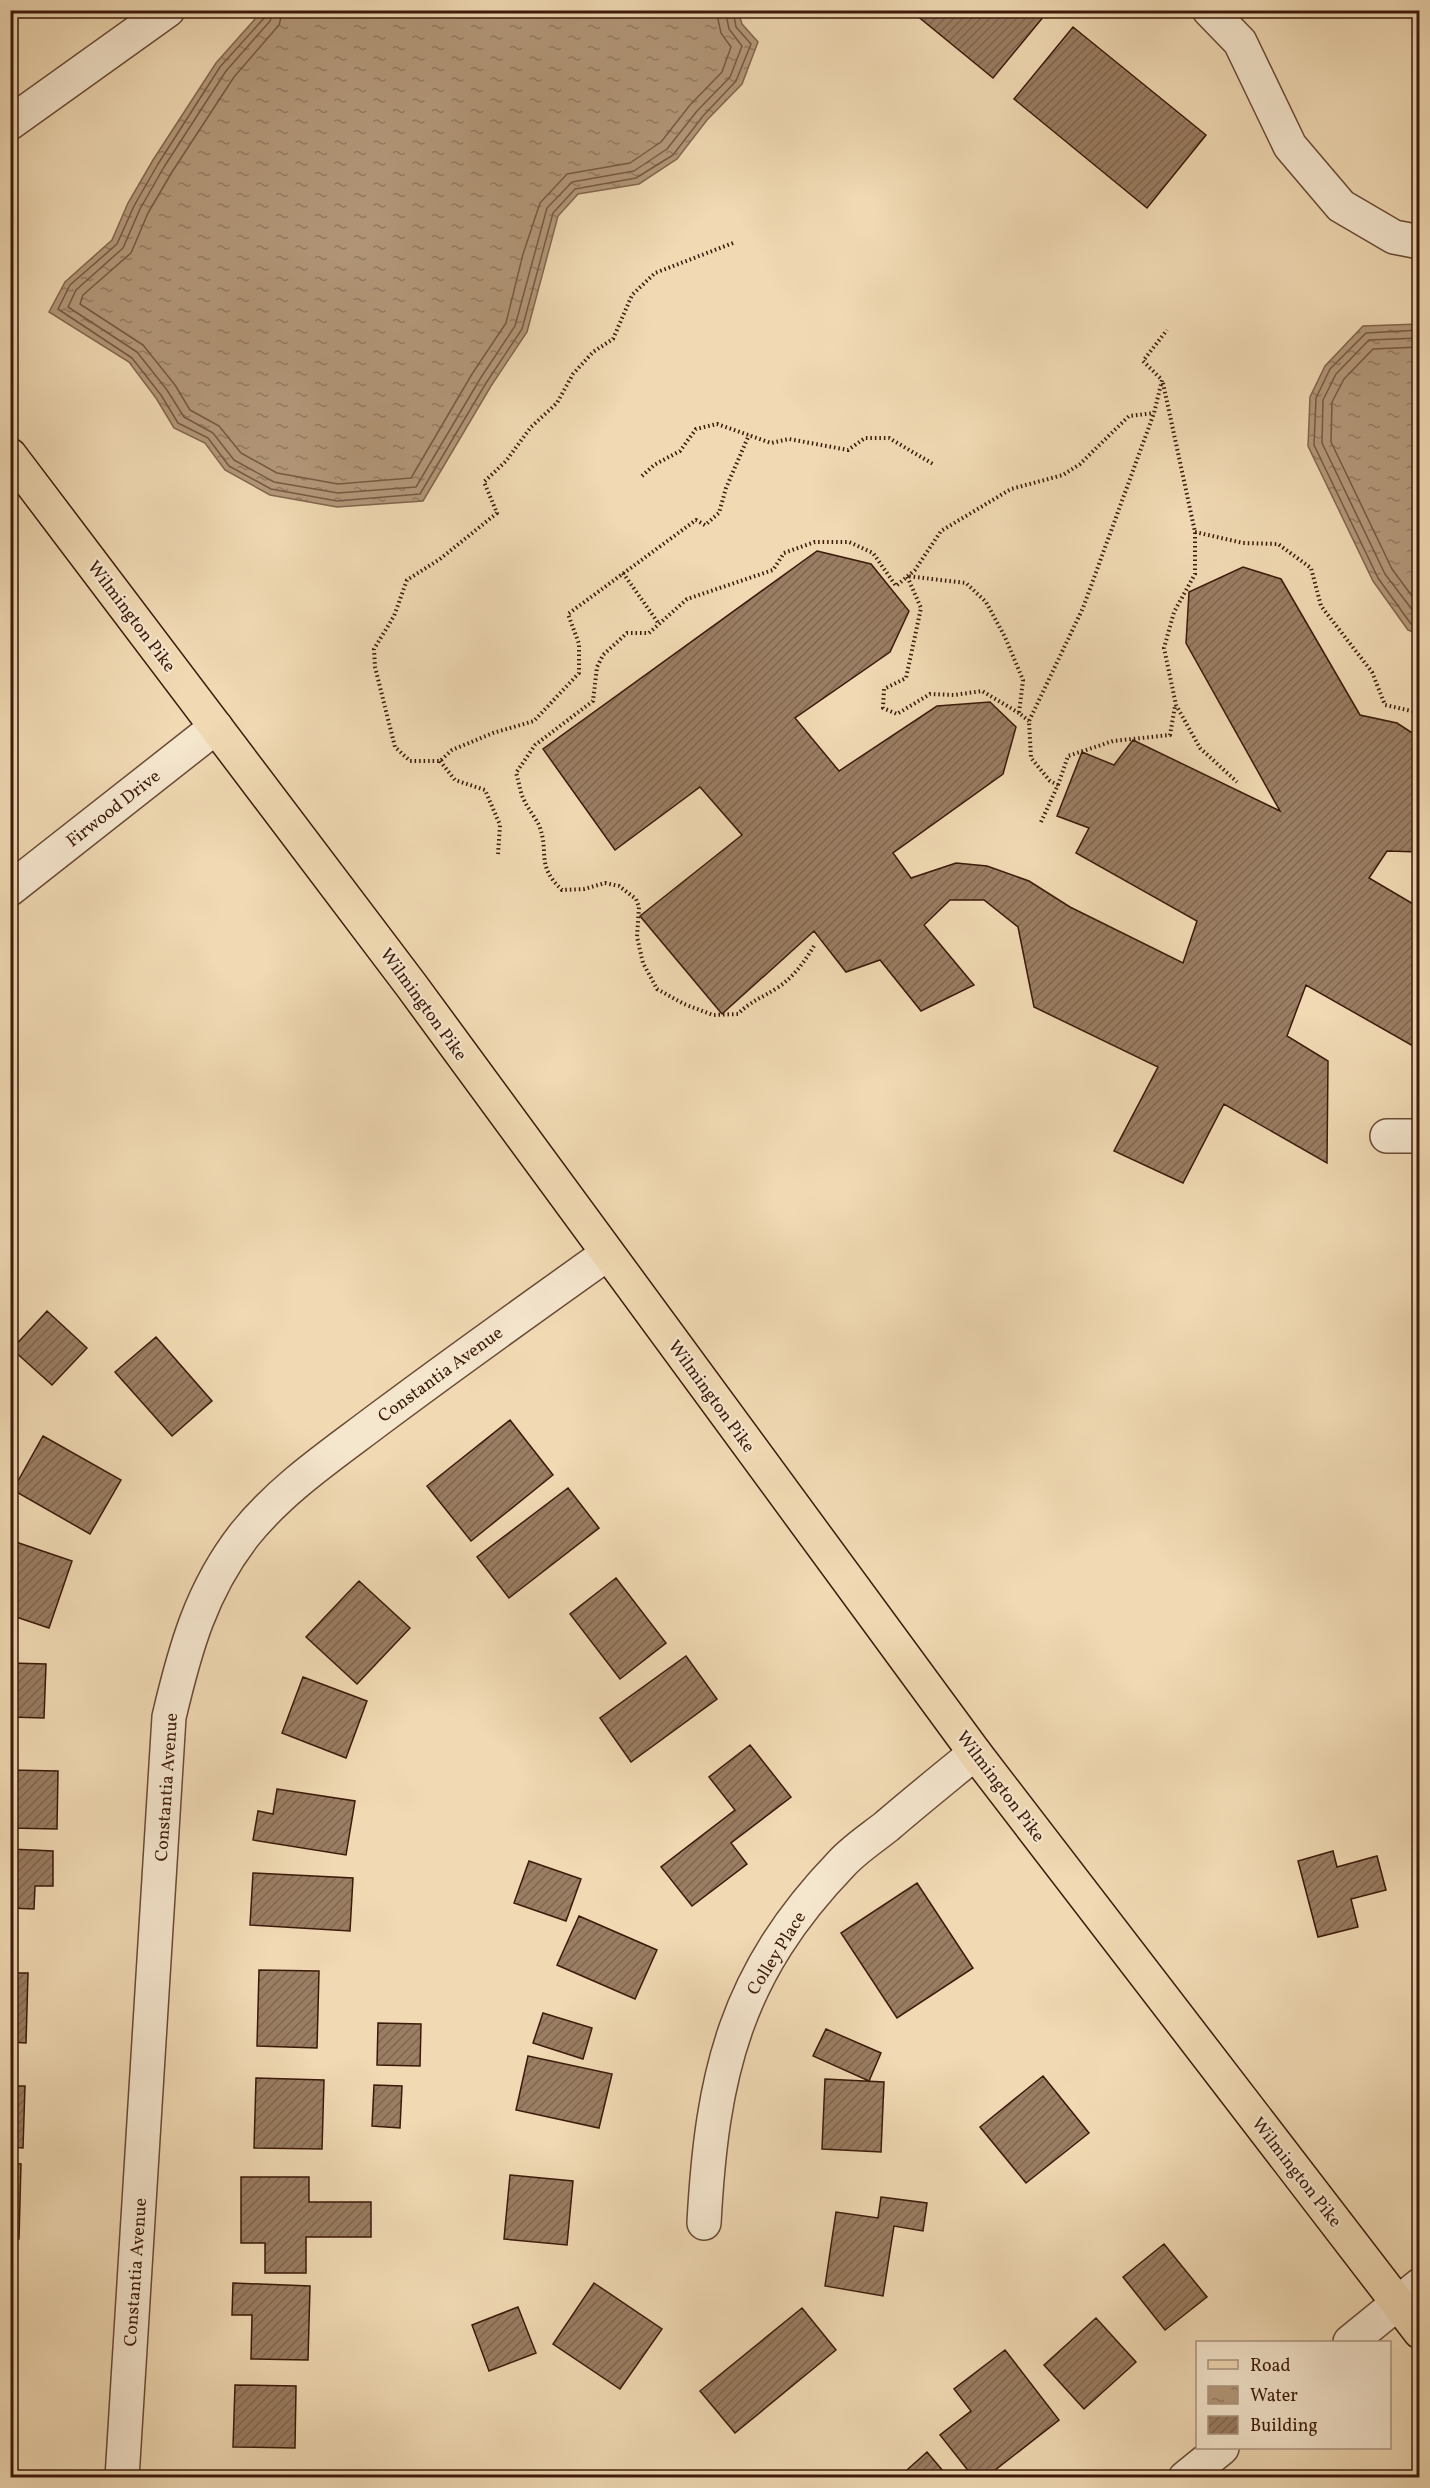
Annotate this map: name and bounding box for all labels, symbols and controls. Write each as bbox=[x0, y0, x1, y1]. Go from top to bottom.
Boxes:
street label: Wilmington Pike bbox=[81, 556, 181, 678]
street label: Firwood Drive bbox=[62, 765, 166, 854]
street label: Wilmington Pike bbox=[373, 943, 472, 1066]
street label: Constantia Avenue bbox=[373, 1321, 509, 1429]
street label: Wilmington Pike bbox=[661, 1335, 760, 1458]
street label: Constantia Avenue bbox=[150, 1712, 185, 1862]
street label: Wilmington Pike bbox=[950, 1726, 1050, 1848]
street label: Colley Place bbox=[742, 1907, 813, 2000]
street label: Wilmington Pike bbox=[1245, 2113, 1347, 2233]
street label: Constantia Avenue bbox=[119, 2197, 154, 2347]
legend bbox=[1196, 2341, 1391, 2449]
text: Road bbox=[1250, 2354, 1291, 2379]
text: Water bbox=[1250, 2384, 1298, 2409]
text: Building bbox=[1250, 2414, 1318, 2439]

